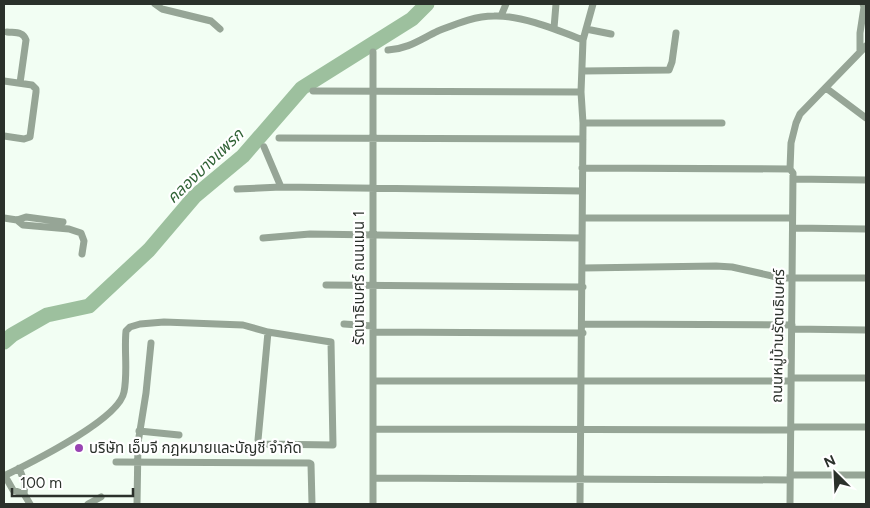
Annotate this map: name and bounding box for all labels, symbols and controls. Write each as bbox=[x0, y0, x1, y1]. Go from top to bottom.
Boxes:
water label: คลองบางแพรก bbox=[163, 124, 248, 207]
street label: รัตนาธิเบศร์ ถนนเมน 1 bbox=[350, 211, 368, 345]
street label: ถนนหมู่บ้านรัตนธิเบศร์ bbox=[768, 268, 788, 403]
place label: บริษัท เอ็มจี กฎหมายและบัญชี จำกัด bbox=[89, 439, 302, 457]
marker: บริษัท เอ็มจี กฎหมายและบัญชี จำกัด bbox=[73, 442, 85, 454]
north arrow bbox=[810, 448, 860, 498]
text: N bbox=[822, 452, 838, 472]
scale bar bbox=[12, 466, 134, 498]
text: 100 m bbox=[20, 474, 62, 492]

